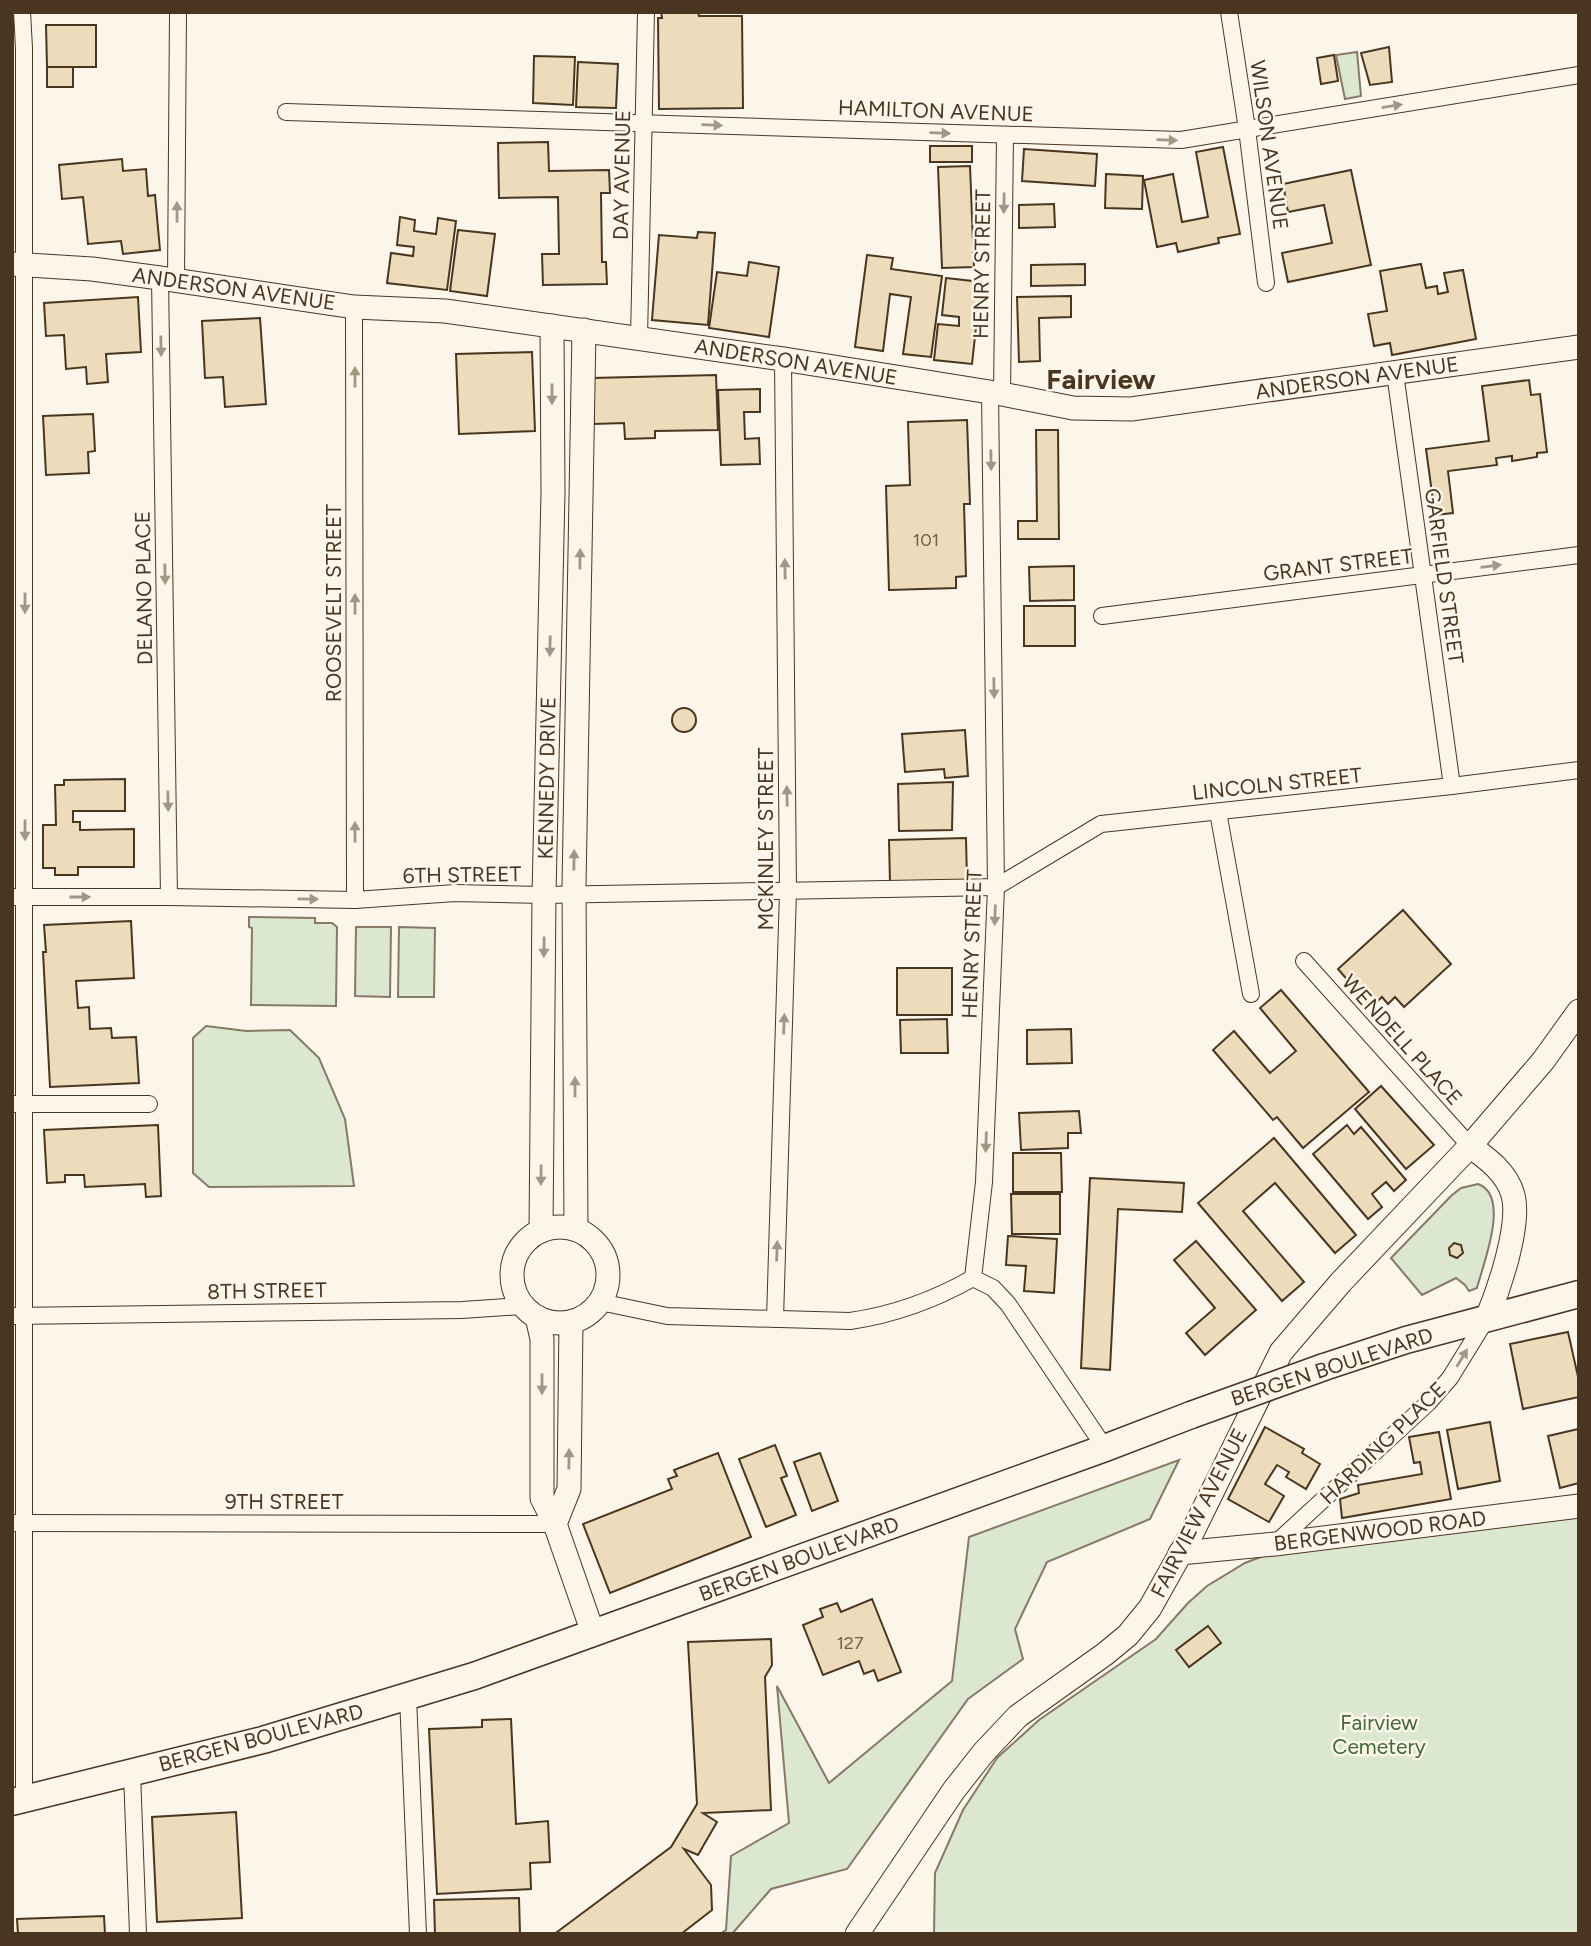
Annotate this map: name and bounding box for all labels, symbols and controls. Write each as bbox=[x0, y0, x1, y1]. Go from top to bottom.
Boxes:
street label: WILSON AVENUE bbox=[1245, 58, 1294, 231]
street label: HAMILTON AVENUE bbox=[838, 95, 1034, 126]
one-way arrow bbox=[1381, 100, 1403, 111]
street label: DAY AVENUE bbox=[608, 110, 635, 240]
one-way arrow bbox=[701, 120, 723, 131]
one-way arrow bbox=[929, 127, 951, 138]
one-way arrow bbox=[1156, 134, 1178, 146]
street label: HENRY STREET bbox=[968, 189, 995, 339]
one-way arrow bbox=[998, 192, 1010, 214]
one-way arrow bbox=[171, 201, 182, 223]
street label: ANDERSON AVENUE bbox=[131, 262, 337, 315]
street label: ANDERSON AVENUE bbox=[693, 333, 899, 390]
one-way arrow bbox=[155, 335, 167, 357]
street label: ANDERSON AVENUE bbox=[1254, 351, 1460, 404]
district label: Fairview bbox=[1046, 362, 1156, 396]
one-way arrow bbox=[349, 366, 361, 388]
one-way arrow bbox=[547, 383, 558, 405]
one-way arrow bbox=[985, 449, 996, 471]
street label: GARFIELD STREET bbox=[1420, 486, 1469, 666]
street label: ROOSEVELT STREET bbox=[321, 503, 346, 702]
street label: DELANO PLACE bbox=[130, 511, 157, 665]
house number: 101 bbox=[913, 529, 939, 551]
street label: GRANT STREET bbox=[1262, 543, 1415, 586]
one-way arrow bbox=[574, 548, 586, 570]
one-way arrow bbox=[779, 557, 791, 579]
one-way arrow bbox=[1480, 560, 1502, 571]
one-way arrow bbox=[159, 563, 170, 585]
one-way arrow bbox=[19, 592, 31, 614]
one-way arrow bbox=[349, 593, 361, 615]
one-way arrow bbox=[544, 635, 556, 657]
one-way arrow bbox=[988, 677, 1000, 699]
street label: KENNEDY DRIVE bbox=[533, 696, 560, 859]
street label: MCKINLEY STREET bbox=[753, 747, 778, 930]
street label: LINCOLN STREET bbox=[1191, 762, 1364, 805]
one-way arrow bbox=[781, 785, 793, 807]
one-way arrow bbox=[162, 790, 174, 812]
one-way arrow bbox=[19, 819, 31, 841]
one-way arrow bbox=[349, 821, 361, 843]
one-way arrow bbox=[569, 849, 580, 871]
street label: 6TH STREET bbox=[403, 861, 522, 888]
street label: HENRY STREET bbox=[956, 868, 987, 1019]
one-way arrow bbox=[70, 891, 92, 903]
one-way arrow bbox=[297, 894, 319, 905]
one-way arrow bbox=[990, 904, 1001, 926]
one-way arrow bbox=[538, 936, 550, 958]
street label: WENDELL PLACE bbox=[1337, 969, 1468, 1110]
one-way arrow bbox=[779, 1012, 790, 1034]
one-way arrow bbox=[569, 1076, 581, 1098]
one-way arrow bbox=[980, 1132, 991, 1154]
one-way arrow bbox=[535, 1164, 547, 1186]
one-way arrow bbox=[771, 1240, 782, 1262]
street label: 8TH STREET bbox=[207, 1277, 327, 1304]
street label: BERGEN BOULEVARD bbox=[1228, 1322, 1436, 1411]
one-way arrow bbox=[1456, 1348, 1468, 1367]
one-way arrow bbox=[536, 1374, 548, 1396]
street label: HARDING PLACE bbox=[1315, 1376, 1451, 1509]
street label: FAIRVIEW AVENUE bbox=[1145, 1424, 1252, 1601]
one-way arrow bbox=[563, 1447, 575, 1469]
street label: 9TH STREET bbox=[225, 1489, 344, 1514]
street label: BERGENWOOD ROAD bbox=[1272, 1505, 1487, 1556]
street label: BERGEN BOULEVARD bbox=[695, 1511, 902, 1606]
house number: 127 bbox=[836, 1632, 864, 1654]
street label: BERGEN BOULEVARD bbox=[156, 1698, 366, 1777]
park label: Fairview Cemetery bbox=[1332, 1710, 1426, 1759]

